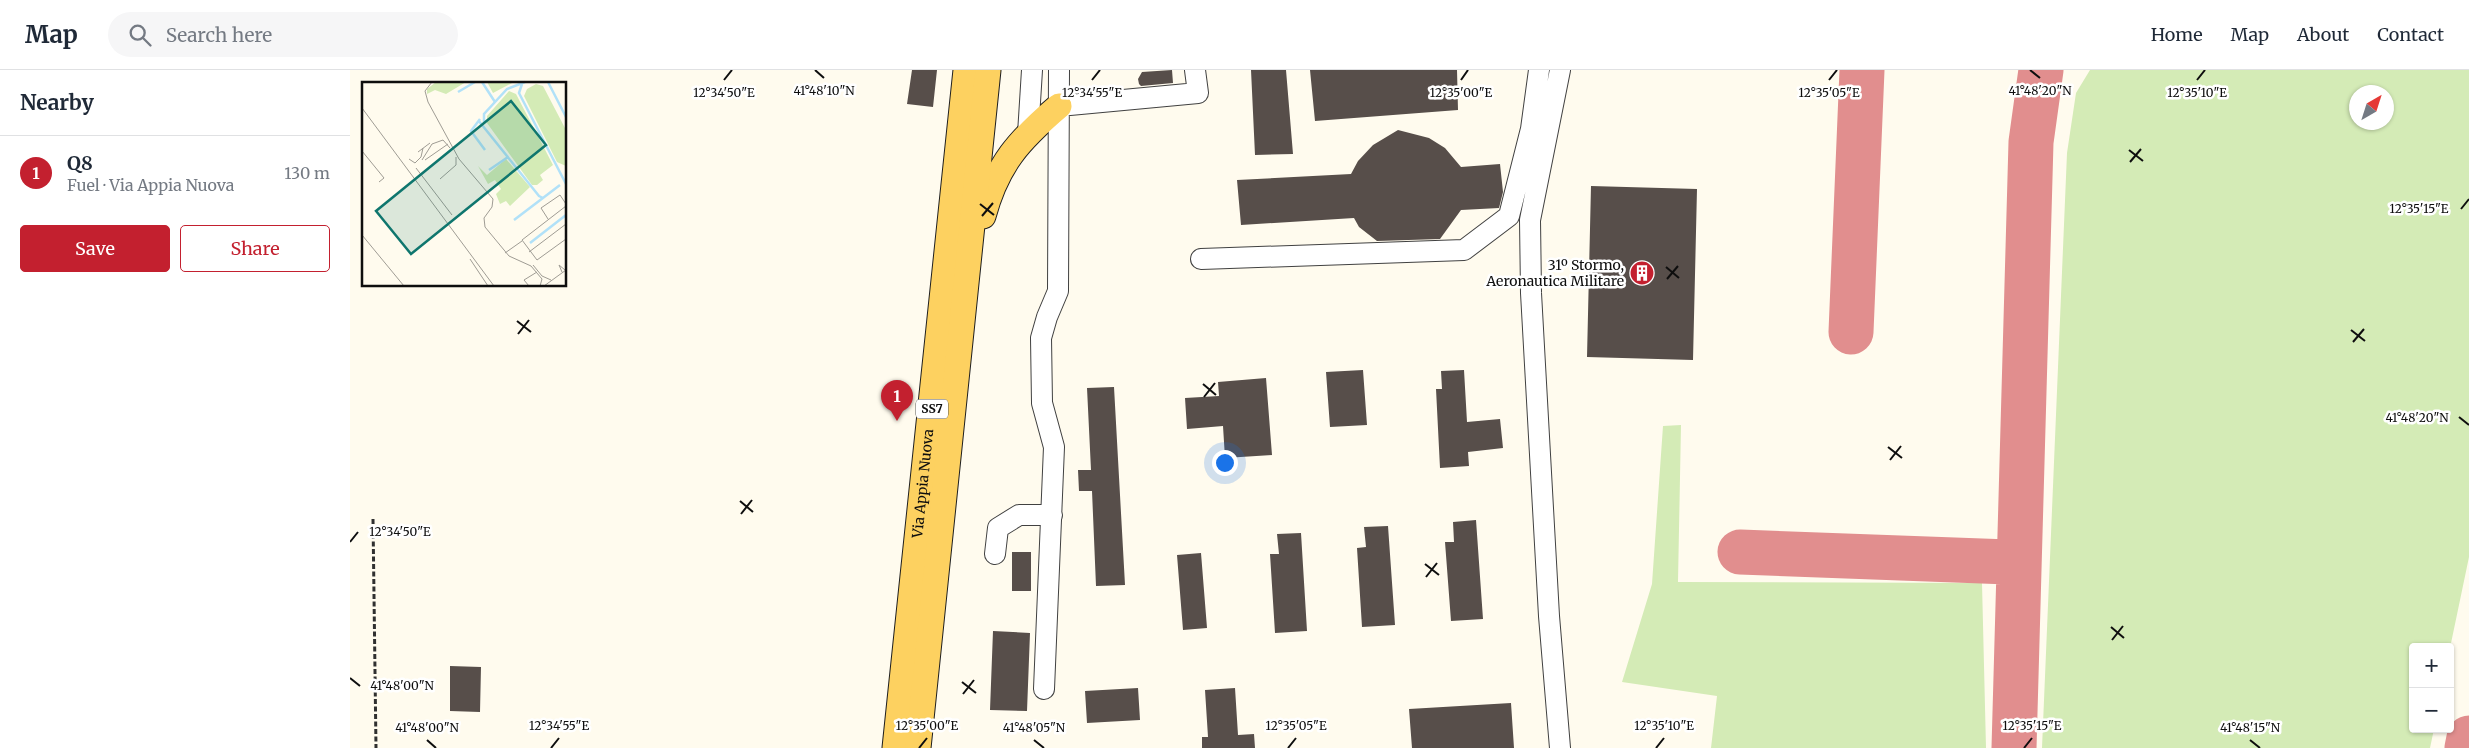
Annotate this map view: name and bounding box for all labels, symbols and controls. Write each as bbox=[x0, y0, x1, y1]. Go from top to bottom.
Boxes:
search box bbox=[108, 12, 458, 57]
text: Map bbox=[25, 19, 78, 50]
icon: search bbox=[126, 21, 154, 49]
text: Search here bbox=[166, 23, 272, 47]
text: Home bbox=[2151, 23, 2203, 46]
text: Map bbox=[2231, 23, 2269, 46]
text: About bbox=[2297, 23, 2349, 46]
text: Contact bbox=[2377, 23, 2444, 46]
inset map bbox=[362, 82, 566, 286]
text: 41°48'10"N bbox=[793, 83, 855, 98]
text: 41°48'20"N bbox=[2008, 83, 2072, 98]
text: 12°34'50"E bbox=[693, 85, 755, 100]
text: 12°34'55"E bbox=[1062, 85, 1122, 100]
text: 12°35'00"E bbox=[1430, 85, 1493, 100]
text: 12°35'05"E bbox=[1799, 85, 1860, 100]
text: 12°35'10"E bbox=[2167, 85, 2227, 100]
north arrow bbox=[2349, 85, 2394, 130]
text: Nearby bbox=[20, 89, 94, 116]
text: Q8 bbox=[67, 151, 93, 175]
text: 1 bbox=[32, 163, 40, 183]
text: 130 m bbox=[284, 163, 330, 183]
text: Fuel · Via Appia Nuova bbox=[67, 175, 234, 195]
text: 12°35'15"E bbox=[2390, 201, 2449, 216]
button: Save bbox=[20, 225, 170, 272]
button: Share bbox=[180, 225, 330, 272]
place label: 31º Stormo, Aeronautica Militare bbox=[1485, 256, 1624, 290]
building icon: 31º Stormo, Aeronautica Militare bbox=[1629, 260, 1655, 286]
pin: 1 bbox=[881, 380, 913, 421]
road number: SS7 bbox=[916, 399, 948, 418]
text: 41°48'20"N bbox=[2385, 410, 2449, 425]
street label: Via Appia Nuova bbox=[908, 427, 937, 540]
your location bbox=[1212, 450, 1238, 476]
text: 12°34'50"E bbox=[369, 524, 431, 539]
map controls bbox=[2409, 643, 2454, 733]
button: + bbox=[2409, 643, 2454, 688]
text: 41°48'00"N bbox=[370, 678, 435, 693]
button: − bbox=[2409, 688, 2454, 733]
text: 12°34'55"E bbox=[529, 718, 589, 733]
text: 12°35'00"E bbox=[896, 718, 959, 733]
text: 12°35'05"E bbox=[1266, 718, 1327, 733]
text: 12°35'10"E bbox=[1634, 718, 1694, 733]
text: 12°35'15"E bbox=[2003, 718, 2062, 733]
text: 41°48'00"N bbox=[395, 720, 460, 735]
text: 41°48'05"N bbox=[1003, 720, 1066, 735]
text: 41°48'15"N bbox=[2220, 720, 2281, 735]

